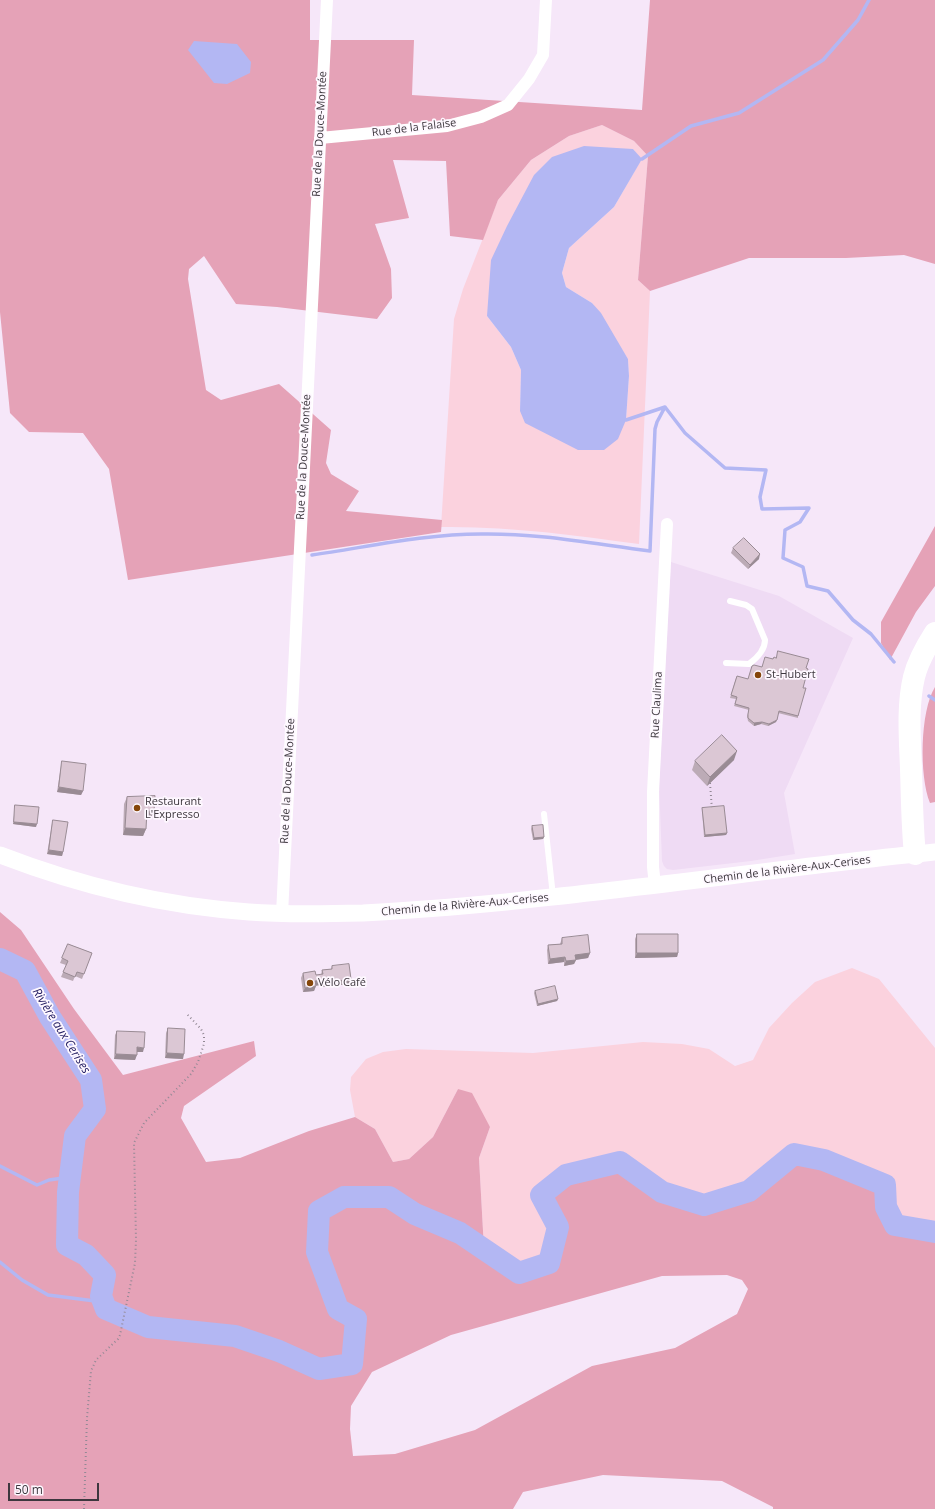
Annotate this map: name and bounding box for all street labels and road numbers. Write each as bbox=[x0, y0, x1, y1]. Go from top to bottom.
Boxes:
street label: Rue de la Douce-Montée bbox=[310, 71, 330, 197]
street label: Rue de la Falaise bbox=[371, 116, 457, 140]
street label: Rue de la Douce-Montée bbox=[294, 394, 314, 520]
street label: Rue Claulima bbox=[649, 671, 665, 739]
street label: Rue de la Douce-Montée bbox=[278, 718, 298, 844]
street label: Chemin de la Rivière-Aux-Cerises bbox=[703, 853, 871, 887]
street label: Chemin de la Rivière-Aux-Cerises bbox=[381, 891, 549, 919]

